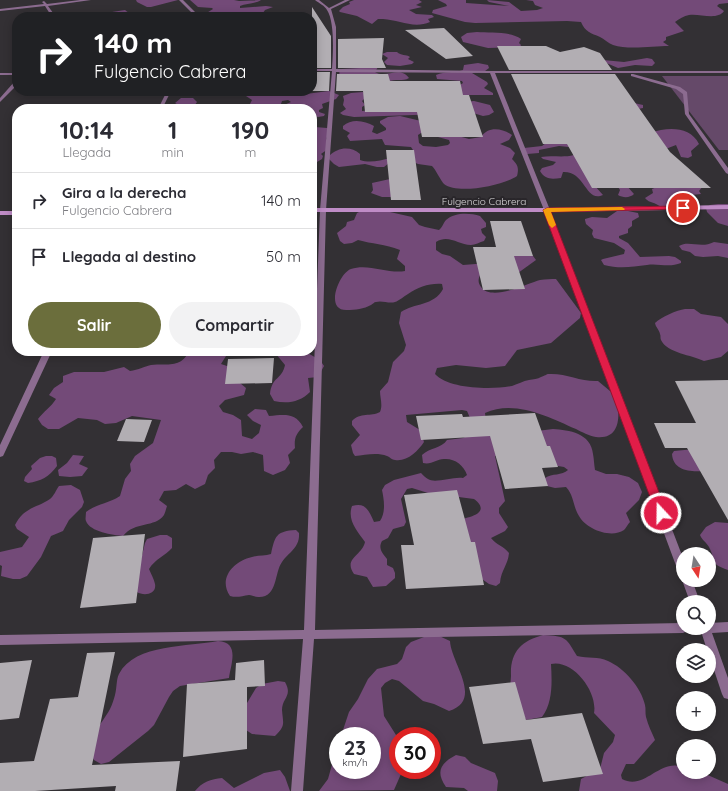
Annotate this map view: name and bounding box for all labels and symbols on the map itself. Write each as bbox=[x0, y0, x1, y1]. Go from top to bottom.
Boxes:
pin bbox=[666, 191, 700, 225]
street label: Fulgencio Cabrera bbox=[442, 195, 526, 208]
position arrow bbox=[640, 492, 682, 534]
north arrow bbox=[676, 547, 716, 587]
speed limit sign: 30 bbox=[389, 727, 441, 779]

